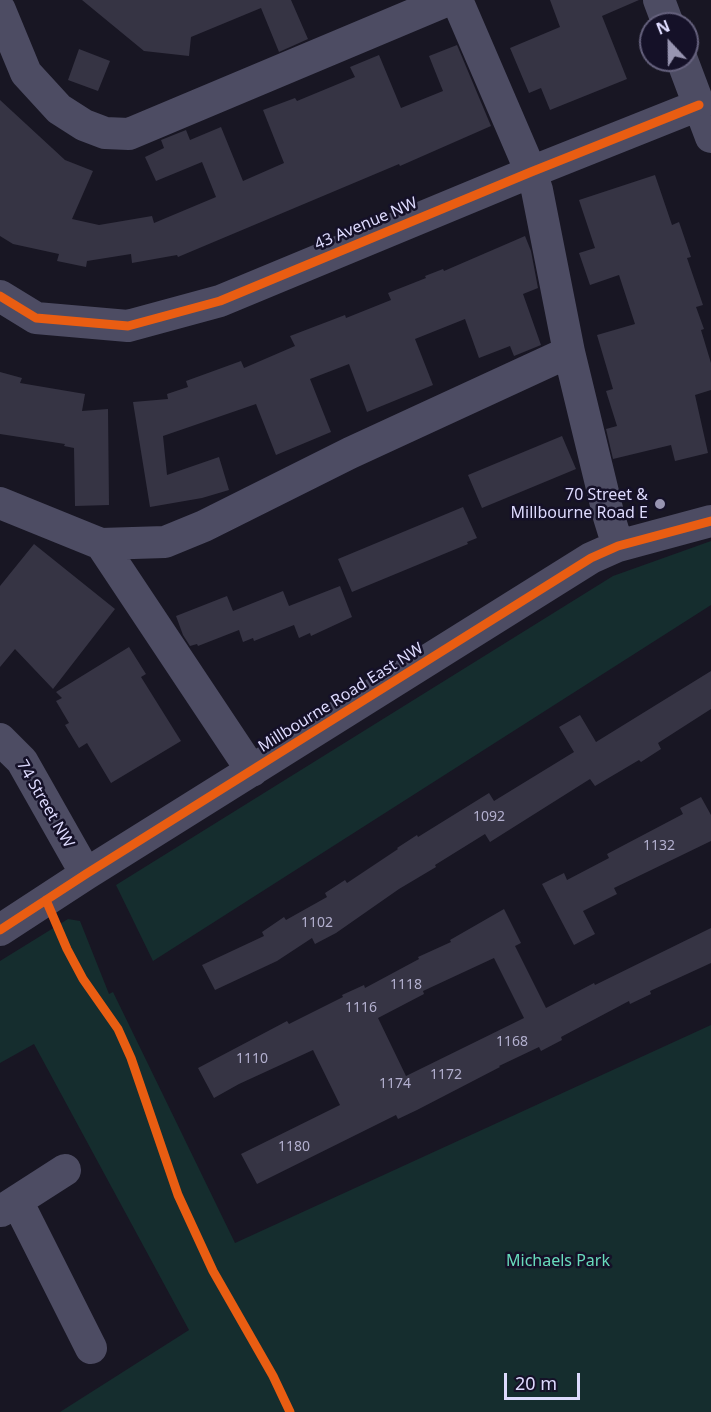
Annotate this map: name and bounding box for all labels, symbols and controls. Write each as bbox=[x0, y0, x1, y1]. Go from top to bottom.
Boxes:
north arrow bbox=[639, 12, 699, 72]
text: N bbox=[653, 15, 673, 40]
street label: 43 Avenue NW bbox=[312, 194, 420, 254]
place label: 70 Street & Millbourne Road E bbox=[511, 485, 648, 523]
marker: 70 Street & Millbourne Road E bbox=[653, 497, 667, 511]
street label: Millbourne Road East NW bbox=[255, 639, 427, 757]
street label: 74 Street NW bbox=[12, 757, 78, 851]
house number: 1092 bbox=[473, 809, 505, 825]
house number: 1132 bbox=[643, 838, 675, 854]
house number: 1102 bbox=[301, 915, 333, 931]
house number: 1118 bbox=[390, 977, 422, 993]
house number: 1116 bbox=[345, 1000, 377, 1016]
house number: 1168 bbox=[496, 1034, 528, 1050]
house number: 1110 bbox=[236, 1051, 268, 1067]
house number: 1172 bbox=[430, 1067, 462, 1083]
house number: 1174 bbox=[379, 1076, 411, 1092]
house number: 1180 bbox=[278, 1139, 310, 1155]
park label: Michaels Park bbox=[506, 1251, 610, 1271]
scale bar bbox=[507, 1361, 584, 1399]
text: 20 m bbox=[515, 1371, 557, 1395]

